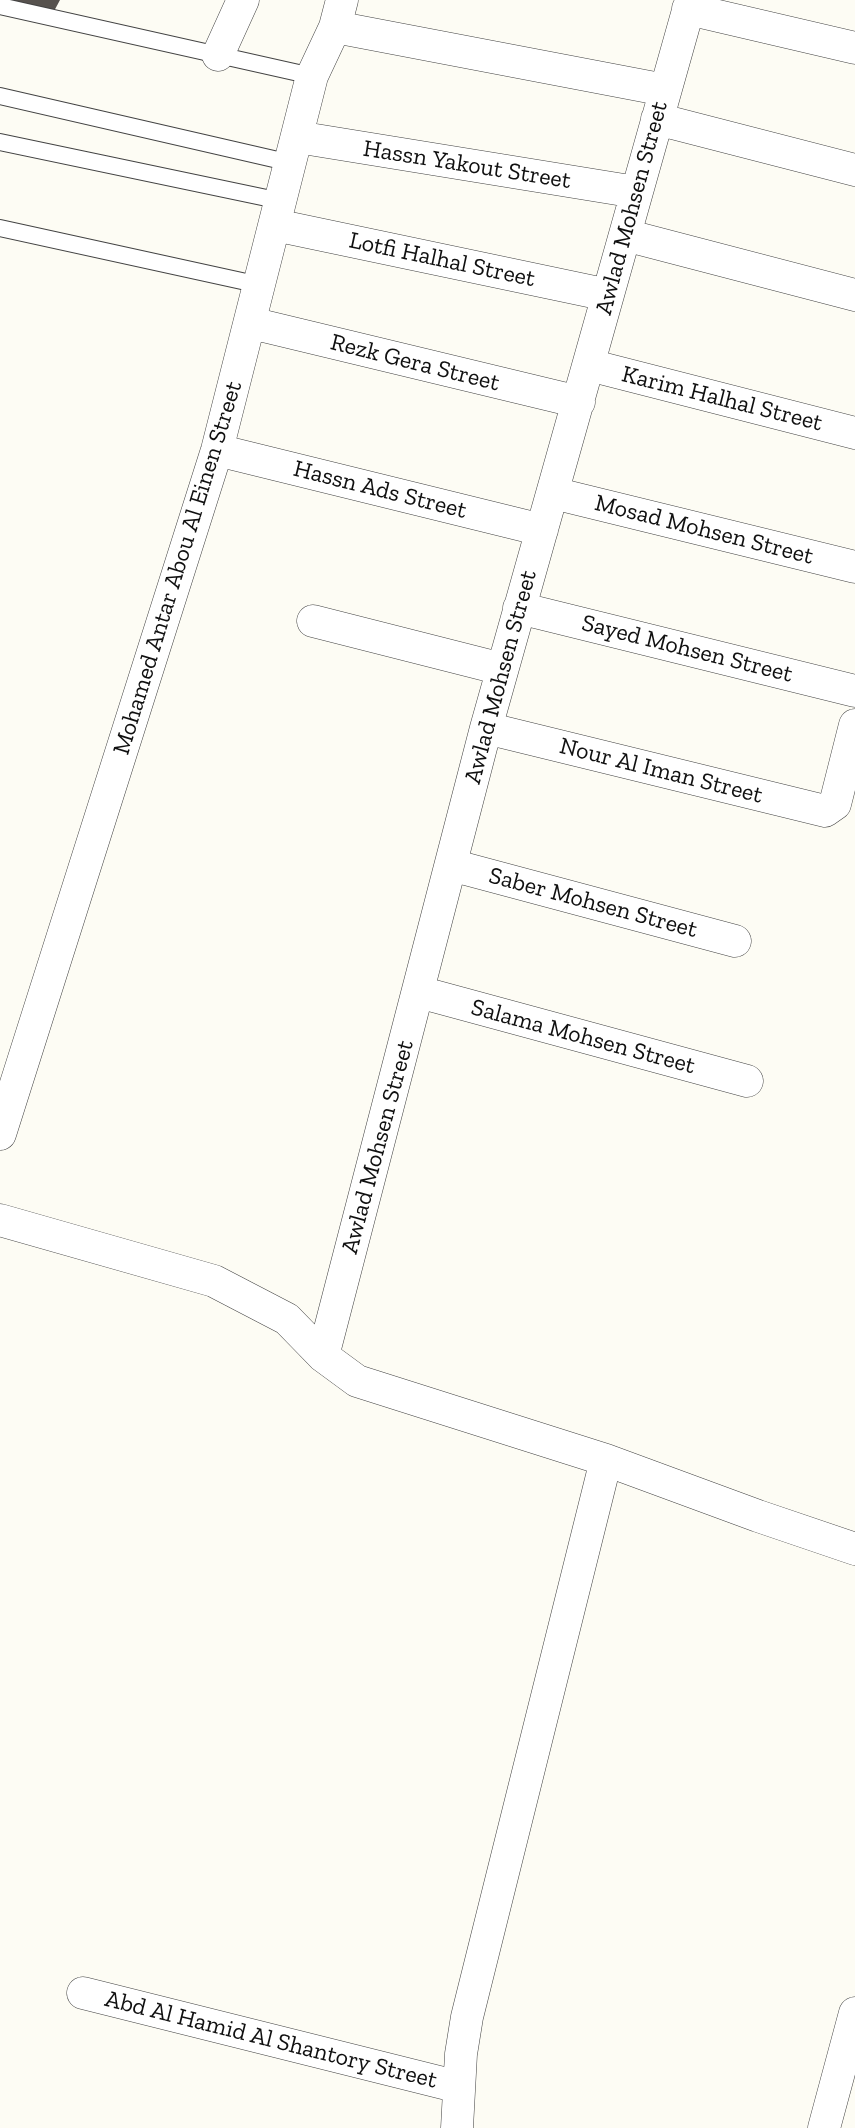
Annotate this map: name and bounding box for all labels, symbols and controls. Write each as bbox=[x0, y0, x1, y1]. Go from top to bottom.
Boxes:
street label: Awlad Mohsen Street bbox=[590, 98, 674, 318]
street label: Hassn Yakout Street bbox=[361, 134, 573, 196]
street label: Lotfi Halhal Street bbox=[346, 226, 538, 294]
street label: Rezk Gera Street bbox=[328, 328, 502, 398]
street label: Karim Halhal Street bbox=[619, 360, 825, 438]
street label: Mohamed Antar Abou Al Einen Street bbox=[107, 378, 249, 758]
street label: Hassn Ads Street bbox=[290, 455, 470, 525]
street label: Mosad Mohsen Street bbox=[592, 489, 816, 571]
street label: Awlad Mohsen Street bbox=[459, 567, 543, 787]
street label: Sayed Mohsen Street bbox=[579, 609, 795, 689]
street label: Nour Al Iman Street bbox=[556, 732, 766, 810]
street label: Saber Mohsen Street bbox=[486, 861, 700, 945]
street label: Salama Mohsen Street bbox=[468, 993, 698, 1081]
street label: Awlad Mohsen Street bbox=[336, 1037, 420, 1257]
street label: Abd Al Hamid Al Shantory Street bbox=[102, 1985, 440, 2095]

